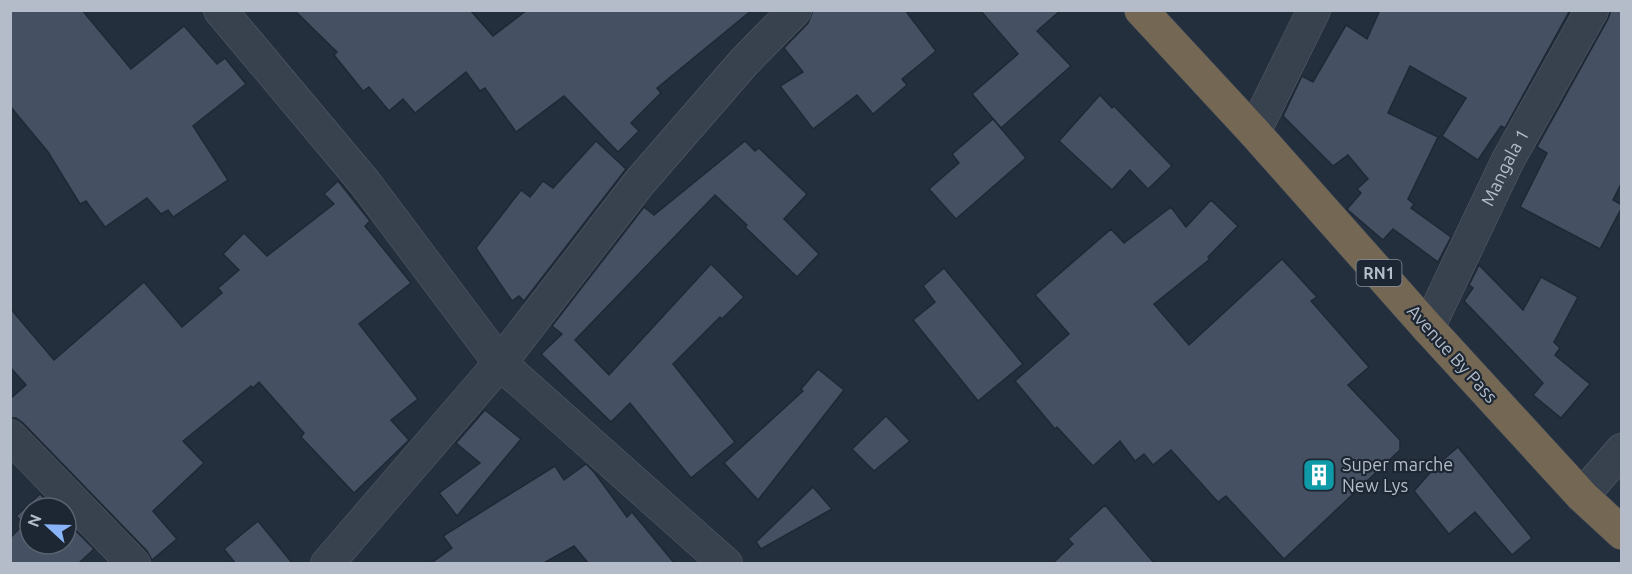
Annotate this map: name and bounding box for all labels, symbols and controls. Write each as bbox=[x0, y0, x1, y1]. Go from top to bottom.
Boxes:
street label: Mangala 1 bbox=[1477, 125, 1532, 209]
road number: RN1 bbox=[1356, 260, 1402, 286]
street label: Avenue By Pass bbox=[1404, 300, 1502, 406]
place label: Super marche New Lys bbox=[1342, 454, 1453, 495]
building icon: Super marche New Lys bbox=[1301, 457, 1337, 493]
north arrow bbox=[18, 496, 78, 556]
text: N bbox=[24, 511, 45, 529]

